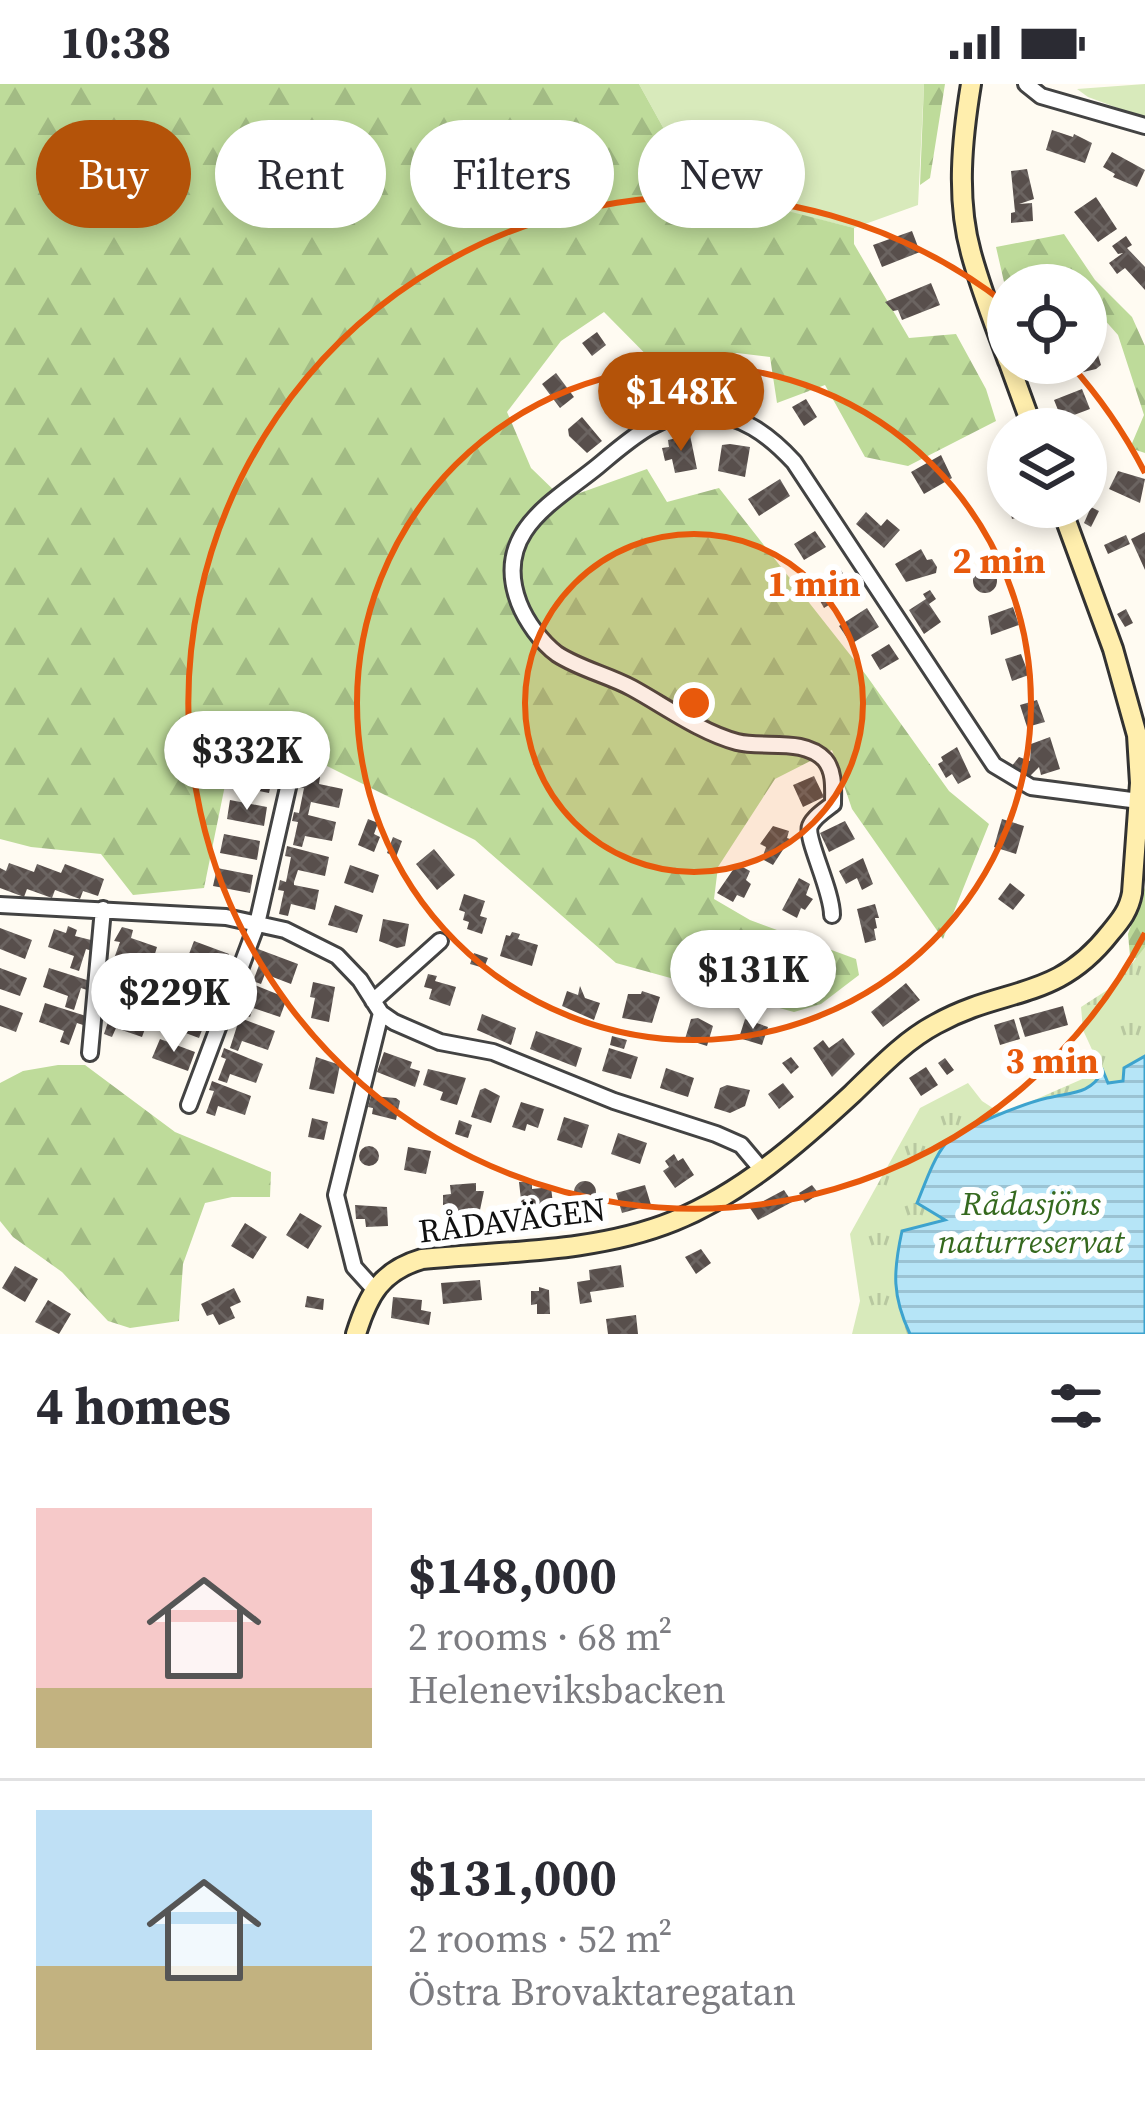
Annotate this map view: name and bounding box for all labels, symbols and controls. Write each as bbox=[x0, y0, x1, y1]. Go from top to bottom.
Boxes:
text: 10:38 bbox=[60, 11, 171, 73]
chip: Buy bbox=[36, 120, 191, 228]
chip: Rent bbox=[215, 120, 386, 228]
chip: Filters bbox=[410, 120, 614, 228]
chip: New bbox=[638, 120, 805, 228]
map controls bbox=[987, 264, 1107, 528]
button: locate bbox=[987, 264, 1107, 384]
pin: $148K bbox=[597, 352, 765, 454]
text: $148K bbox=[625, 364, 737, 417]
button: layers bbox=[987, 408, 1107, 528]
text: 2 min bbox=[952, 536, 1046, 585]
text: 1 min bbox=[767, 559, 861, 608]
centre of rings bbox=[673, 682, 715, 724]
pin: $332K bbox=[163, 711, 331, 813]
text: $332K bbox=[191, 723, 303, 776]
pin: $131K bbox=[669, 930, 837, 1032]
text: $131K bbox=[697, 942, 809, 995]
pin: $229K bbox=[90, 953, 258, 1055]
text: $229K bbox=[118, 965, 230, 1018]
text: 3 min bbox=[1005, 1036, 1099, 1085]
park label: Rådasjöns naturreservat bbox=[938, 1181, 1125, 1264]
street label: RÅDAVÄGEN bbox=[416, 1186, 608, 1254]
text: 4 homes bbox=[36, 1371, 231, 1441]
icon: filters bbox=[1043, 1373, 1109, 1439]
text: $148,000 bbox=[408, 1540, 617, 1610]
icon: home bbox=[132, 1556, 276, 1700]
text: 2 rooms · 68 m² bbox=[408, 1610, 672, 1663]
text: Heleneviksbacken bbox=[408, 1663, 726, 1716]
text: $131,000 bbox=[408, 1842, 617, 1912]
icon: home bbox=[132, 1858, 276, 2002]
text: 2 rooms · 52 m² bbox=[408, 1912, 672, 1965]
text: Östra Brovaktaregatan bbox=[408, 1965, 796, 2018]

